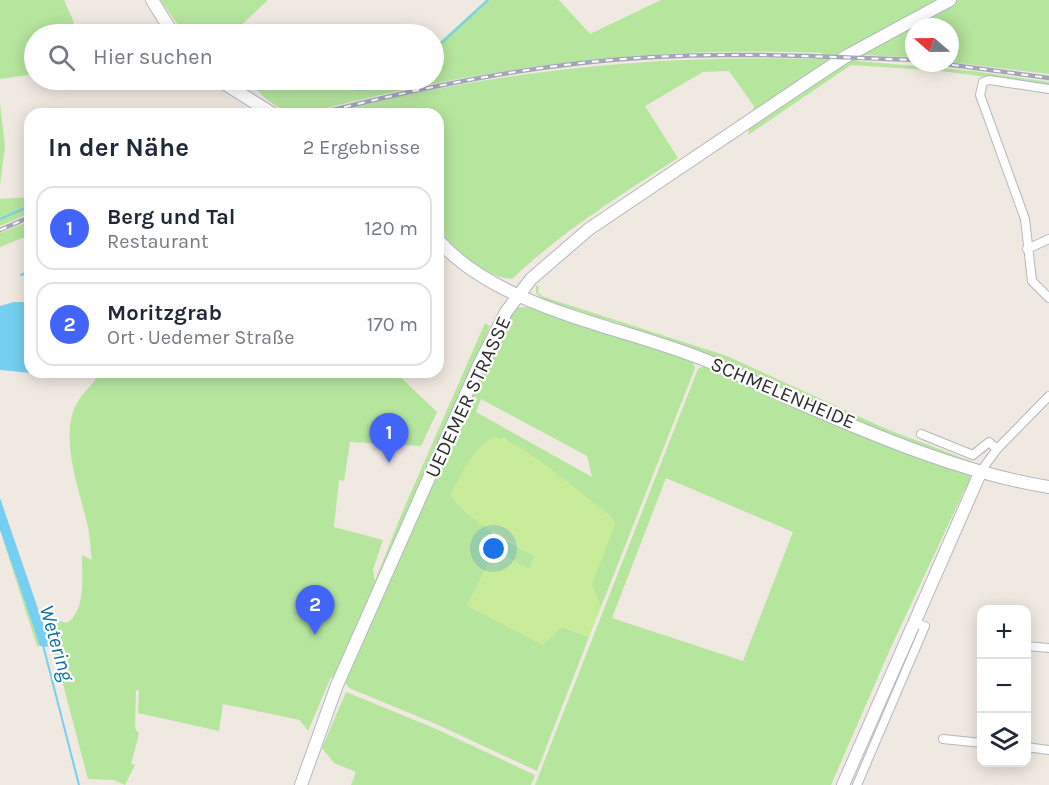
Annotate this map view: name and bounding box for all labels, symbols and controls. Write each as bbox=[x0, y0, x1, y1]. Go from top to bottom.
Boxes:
north arrow bbox=[905, 18, 959, 72]
search box bbox=[24, 24, 444, 90]
icon: search bbox=[45, 41, 78, 74]
text: Hier suchen bbox=[93, 44, 213, 70]
text: In der Nähe bbox=[48, 132, 189, 163]
text: 2 Ergebnisse bbox=[303, 136, 420, 159]
text: Berg und Tal bbox=[107, 204, 236, 230]
text: 1 bbox=[66, 217, 73, 240]
text: 120 m bbox=[364, 217, 418, 240]
text: Restaurant bbox=[107, 230, 209, 253]
text: Moritzgrab bbox=[107, 300, 222, 326]
text: 2 bbox=[63, 313, 76, 336]
text: 170 m bbox=[367, 313, 418, 336]
street label: UEDEMER STRASSE bbox=[421, 313, 515, 481]
text: Ort · Uedemer Straße bbox=[107, 326, 295, 349]
street label: SCHMELENHEIDE bbox=[707, 352, 859, 434]
pin: 1 bbox=[370, 414, 408, 463]
your location bbox=[479, 534, 508, 563]
pin: 2 bbox=[296, 586, 334, 635]
water label: Wetering bbox=[35, 602, 80, 685]
map controls bbox=[977, 605, 1031, 767]
button: + bbox=[977, 605, 1031, 659]
button: − bbox=[977, 659, 1031, 713]
button: layers bbox=[977, 713, 1031, 767]

